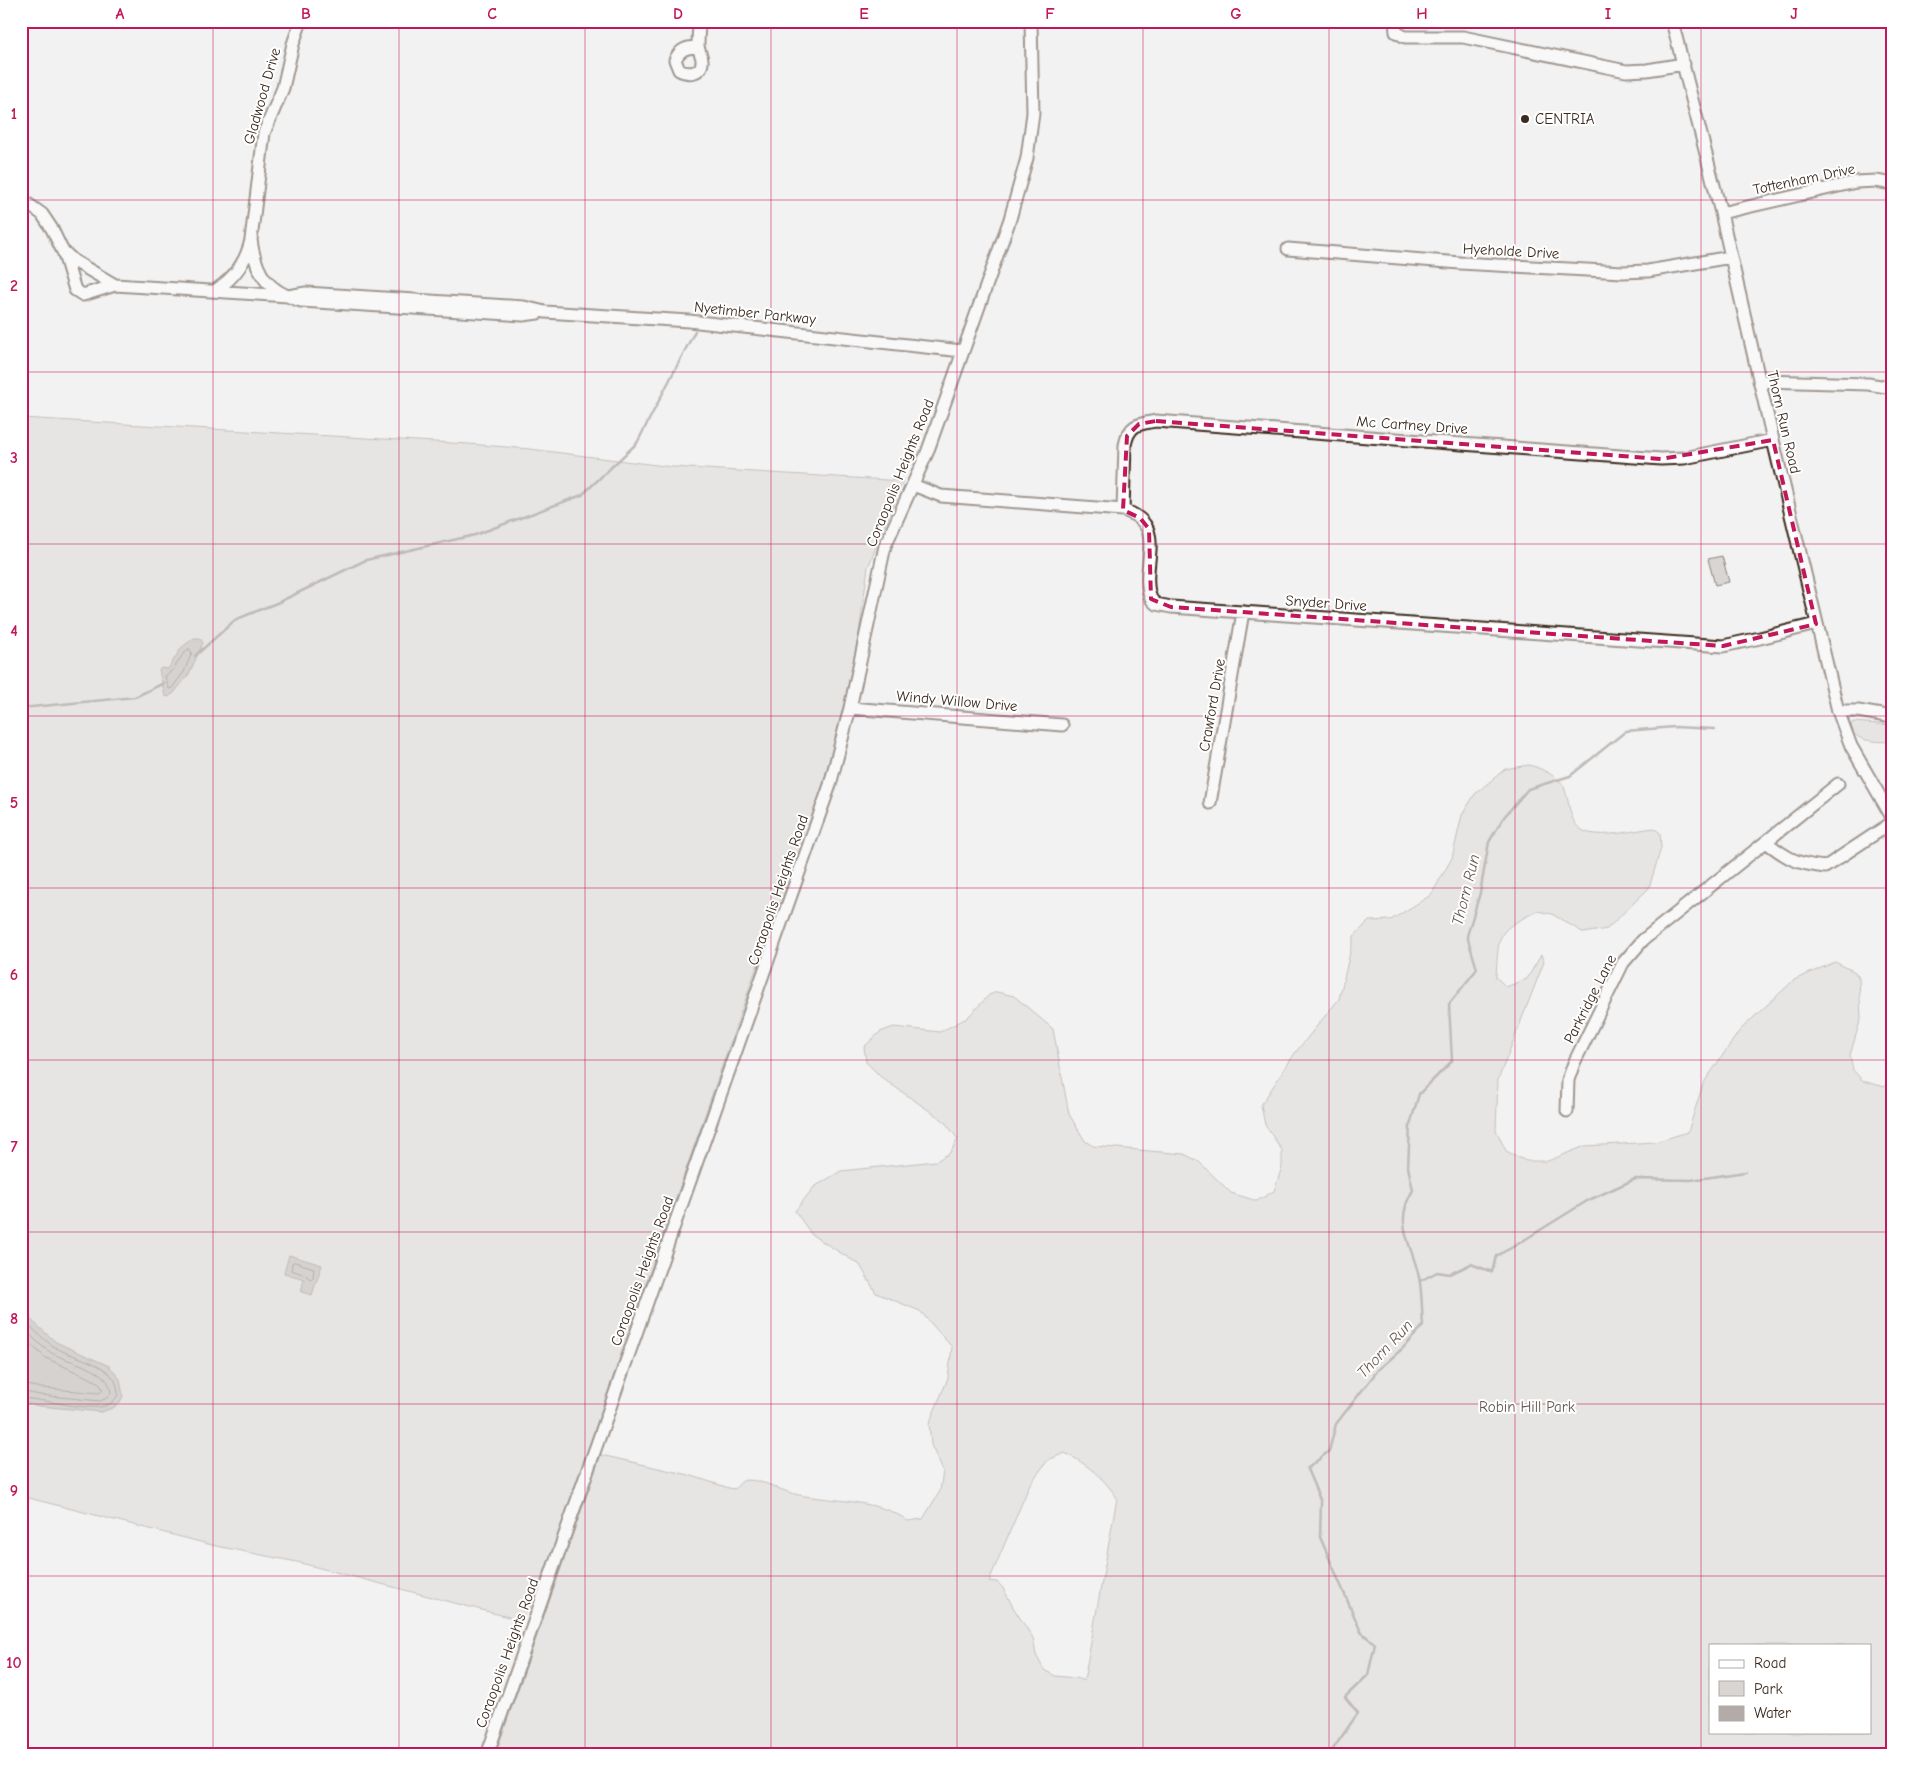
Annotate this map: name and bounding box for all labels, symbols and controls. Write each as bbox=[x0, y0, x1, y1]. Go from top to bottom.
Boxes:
text: A bbox=[116, 5, 125, 23]
text: B bbox=[301, 5, 311, 23]
text: C bbox=[487, 5, 497, 23]
text: D bbox=[673, 5, 683, 23]
text: E bbox=[859, 5, 869, 23]
text: F bbox=[1045, 5, 1055, 23]
text: G bbox=[1230, 5, 1242, 23]
text: H bbox=[1416, 5, 1428, 23]
text: I bbox=[1605, 5, 1611, 23]
text: J bbox=[1790, 5, 1798, 23]
street label: Gladwood Drive bbox=[240, 45, 285, 146]
text: 1 bbox=[11, 105, 17, 123]
place label: CENTRIA bbox=[1535, 110, 1595, 128]
marker: CENTRIA bbox=[1519, 113, 1531, 125]
street label: Tottenham Drive bbox=[1751, 159, 1857, 199]
street label: Hyeholde Drive bbox=[1462, 239, 1560, 263]
text: 2 bbox=[10, 277, 18, 295]
street label: Nyetimber Parkway bbox=[693, 298, 817, 328]
street label: Thorn Run Road bbox=[1763, 369, 1805, 475]
street label: Coraopolis Heights Road bbox=[862, 396, 938, 550]
street label: Mc Cartney Drive bbox=[1356, 412, 1469, 438]
text: 3 bbox=[10, 449, 18, 467]
street label: Snyder Drive bbox=[1285, 591, 1368, 615]
text: 4 bbox=[10, 622, 18, 640]
street label: Crawford Drive bbox=[1195, 657, 1229, 753]
street label: Windy Willow Drive bbox=[896, 687, 1019, 715]
text: 5 bbox=[10, 794, 18, 812]
street label: Coraopolis Heights Road bbox=[744, 812, 812, 968]
water label: Thorn Run bbox=[1448, 852, 1484, 927]
street label: Parkridge Lane bbox=[1560, 951, 1620, 1046]
text: 6 bbox=[10, 966, 18, 984]
text: 7 bbox=[10, 1138, 18, 1156]
street label: Coraopolis Heights Road bbox=[607, 1194, 677, 1348]
text: 8 bbox=[10, 1310, 18, 1328]
water label: Thorn Run bbox=[1354, 1316, 1416, 1382]
park label: Robin Hill Park bbox=[1479, 1398, 1576, 1416]
text: 9 bbox=[10, 1482, 18, 1500]
street label: Coraopolis Heights Road bbox=[472, 1576, 542, 1730]
legend bbox=[1709, 1644, 1872, 1734]
text: 10 bbox=[6, 1654, 22, 1672]
text: Road bbox=[1754, 1654, 1786, 1672]
text: Park bbox=[1754, 1680, 1783, 1698]
text: Water bbox=[1754, 1704, 1791, 1722]

